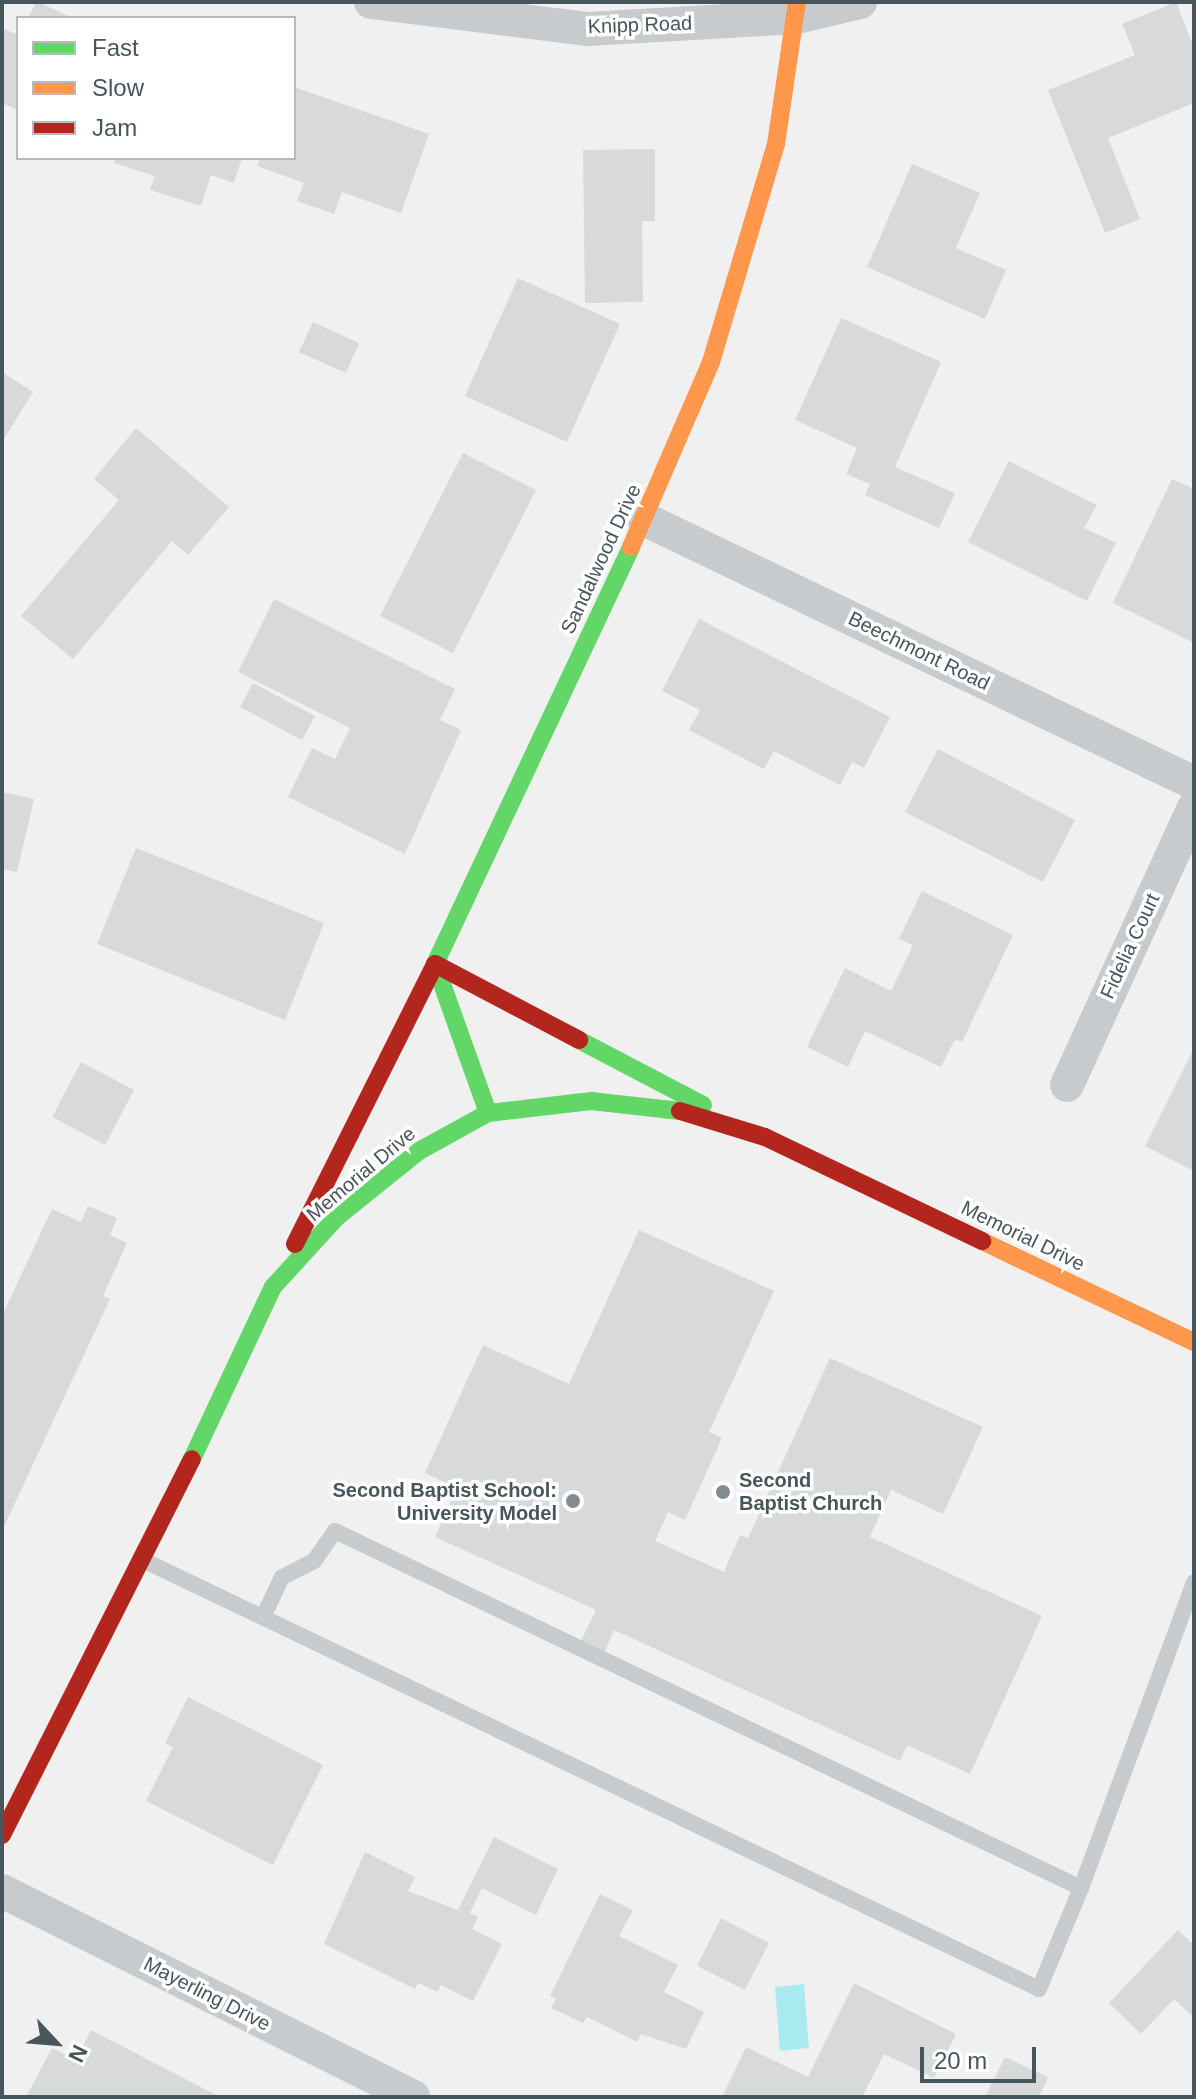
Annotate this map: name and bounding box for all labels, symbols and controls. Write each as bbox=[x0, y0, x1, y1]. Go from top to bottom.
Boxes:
street label: Knipp Road bbox=[587, 11, 693, 39]
legend bbox=[16, 16, 296, 160]
text: Fast bbox=[92, 34, 139, 61]
text: Slow bbox=[92, 74, 144, 101]
text: Jam bbox=[92, 114, 137, 141]
street label: Sandalwood Drive bbox=[556, 480, 646, 638]
street label: Beechmont Road bbox=[844, 606, 994, 696]
street label: Fidelia Court bbox=[1095, 890, 1165, 1002]
street label: Memorial Drive bbox=[302, 1122, 420, 1226]
street label: Memorial Drive bbox=[957, 1196, 1089, 1276]
place label: Second Baptist Church bbox=[739, 1468, 882, 1515]
place label: Second Baptist School: University Model bbox=[333, 1478, 557, 1525]
marker: Second Baptist Church bbox=[714, 1483, 732, 1501]
marker: Second Baptist School: University Model bbox=[564, 1492, 582, 1510]
street label: Mayerling Drive bbox=[140, 1952, 274, 2036]
north arrow bbox=[16, 2003, 96, 2083]
scale bar bbox=[924, 2031, 1040, 2081]
text: N bbox=[63, 2041, 93, 2066]
text: 20 m bbox=[934, 2047, 987, 2074]

